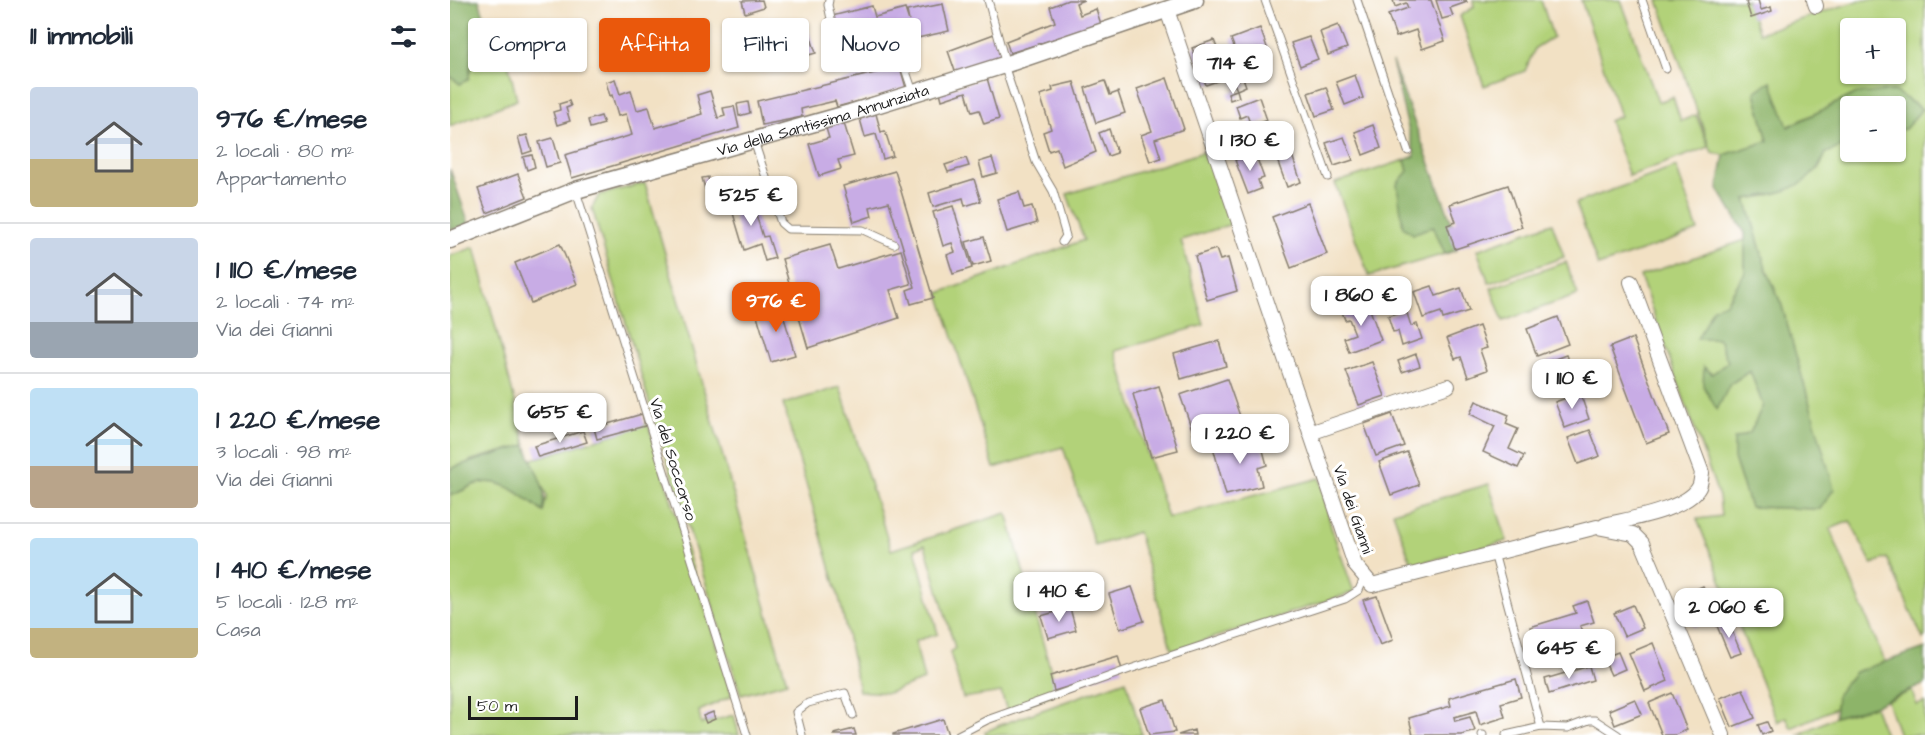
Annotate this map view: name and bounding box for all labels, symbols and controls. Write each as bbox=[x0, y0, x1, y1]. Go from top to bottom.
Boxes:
text: 11 immobili bbox=[30, 18, 133, 54]
chip: Compra bbox=[468, 18, 587, 72]
chip: Affitta bbox=[599, 18, 710, 72]
chip: Filtri bbox=[722, 18, 809, 72]
chip: Nuovo bbox=[821, 18, 921, 72]
map controls bbox=[1840, 18, 1906, 162]
button: + bbox=[1840, 18, 1906, 84]
icon: filters bbox=[387, 20, 420, 53]
pin: 714 € bbox=[1191, 44, 1275, 95]
text: 714 € bbox=[1207, 49, 1259, 77]
street label: Via della Santissima Annunziata bbox=[714, 79, 932, 162]
button: − bbox=[1840, 96, 1906, 162]
text: 976 €/mese bbox=[216, 101, 367, 137]
icon: home bbox=[78, 111, 150, 183]
pin: 1 130 € bbox=[1195, 121, 1305, 172]
text: 1 130 € bbox=[1220, 126, 1280, 154]
text: 2 locali · 80 m² bbox=[216, 137, 354, 165]
text: Appartamento bbox=[216, 165, 346, 193]
pin: 525 € bbox=[709, 176, 793, 227]
text: 525 € bbox=[719, 181, 783, 209]
text: 1 110 €/mese bbox=[216, 252, 357, 288]
icon: home bbox=[78, 262, 150, 334]
pin: 1 860 € bbox=[1306, 276, 1416, 327]
text: 1 860 € bbox=[1325, 281, 1397, 309]
pin: 976 € bbox=[734, 282, 818, 333]
text: 976 € bbox=[746, 287, 806, 315]
text: 2 locali · 74 m² bbox=[216, 288, 355, 316]
text: Via dei Gianni bbox=[216, 316, 332, 344]
pin: 1 110 € bbox=[1517, 359, 1627, 410]
text: 1 110 € bbox=[1546, 364, 1598, 392]
pin: 655 € bbox=[518, 393, 602, 444]
street label: Via del Soccorso bbox=[644, 395, 702, 523]
text: 655 € bbox=[528, 398, 592, 426]
text: 1 220 €/mese bbox=[216, 402, 380, 438]
icon: home bbox=[78, 412, 150, 484]
pin: 1 220 € bbox=[1185, 414, 1295, 465]
text: 1 220 € bbox=[1205, 419, 1275, 447]
text: 3 locali · 98 m² bbox=[216, 438, 352, 466]
street label: Via dei Gianni bbox=[1328, 462, 1379, 557]
text: Via dei Gianni bbox=[216, 466, 332, 494]
text: 1 410 €/mese bbox=[216, 552, 372, 588]
icon: home bbox=[78, 562, 150, 634]
pin: 1 410 € bbox=[1004, 572, 1114, 623]
text: 1 410 € bbox=[1027, 577, 1091, 605]
text: 5 locali · 128 m² bbox=[216, 588, 358, 616]
pin: 2 060 € bbox=[1674, 588, 1784, 639]
text: 2 060 € bbox=[1688, 593, 1770, 621]
text: Casa bbox=[216, 616, 261, 644]
pin: 645 € bbox=[1527, 629, 1611, 680]
text: 645 € bbox=[1537, 634, 1601, 662]
scale bar bbox=[468, 693, 578, 720]
text: 50 m bbox=[477, 695, 517, 717]

